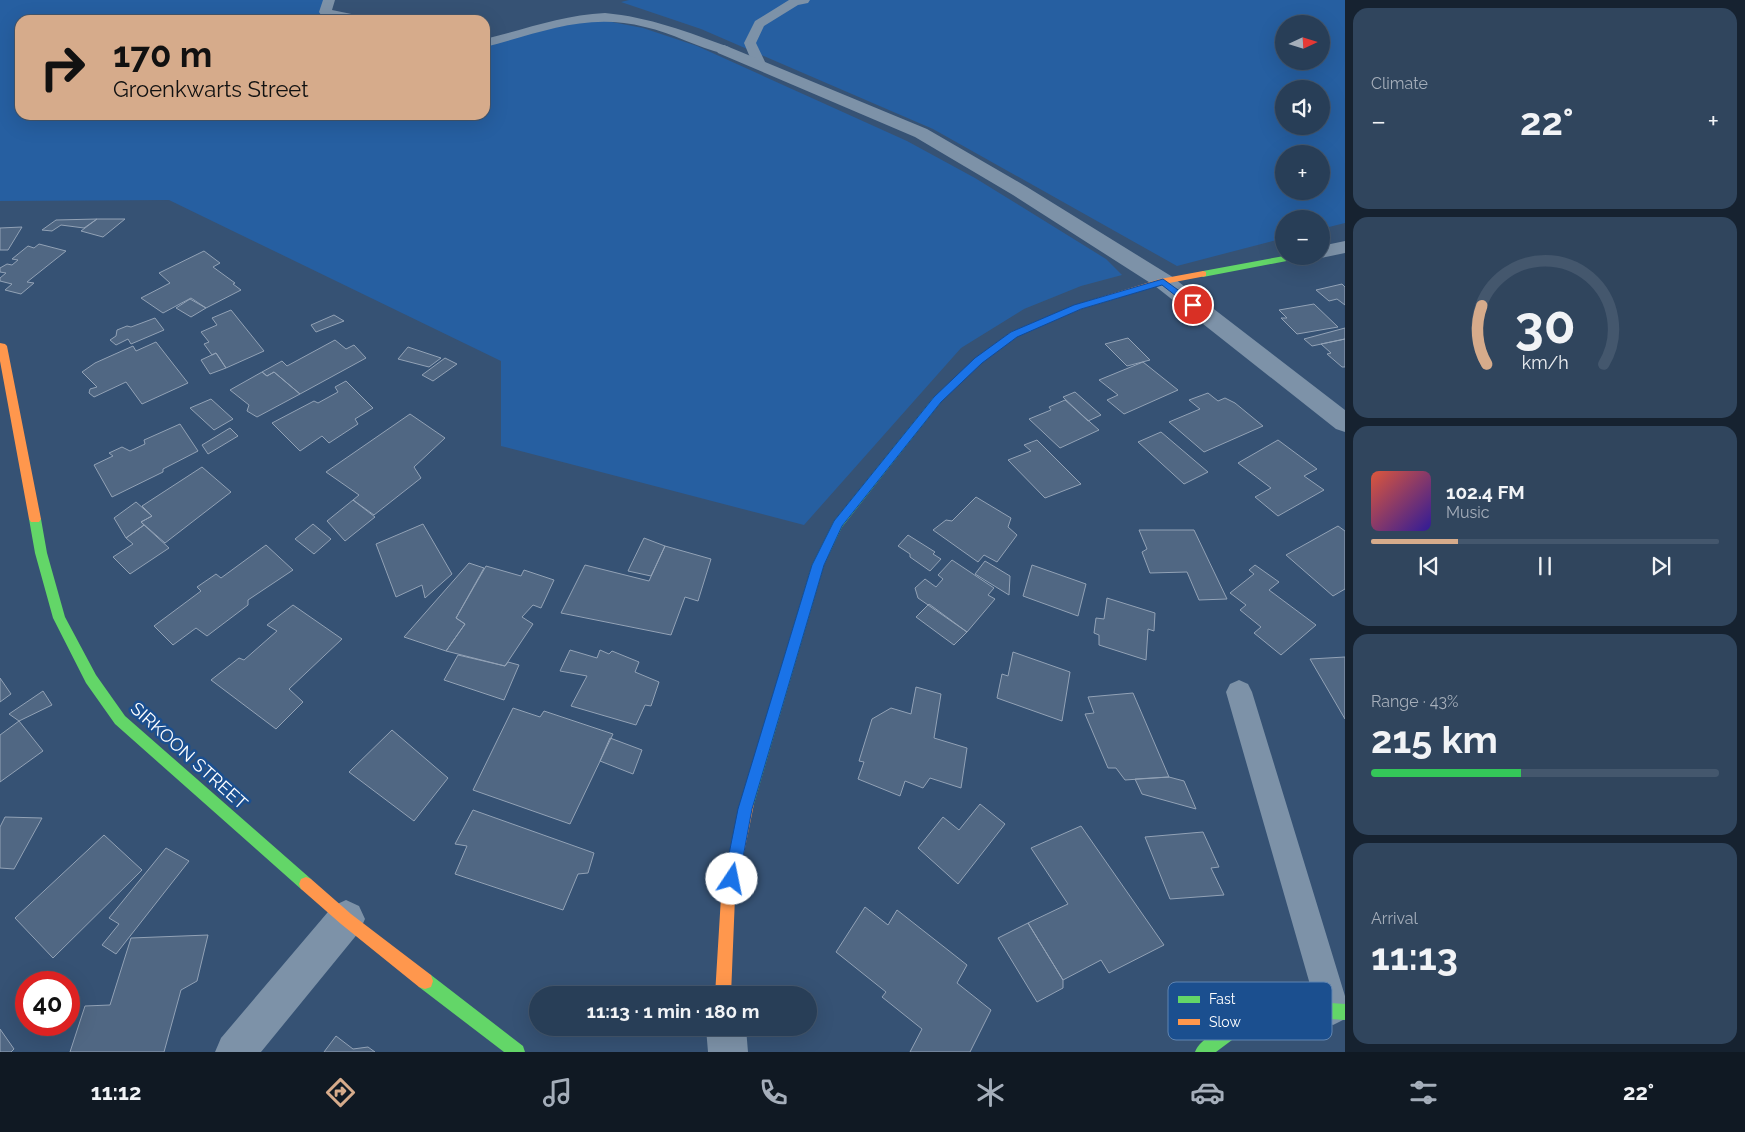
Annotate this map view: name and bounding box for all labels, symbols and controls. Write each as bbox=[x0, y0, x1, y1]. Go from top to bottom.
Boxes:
north arrow bbox=[1275, 15, 1330, 70]
map controls bbox=[1275, 15, 1330, 265]
text: 170 m bbox=[113, 34, 212, 75]
icon: right bbox=[30, 35, 95, 100]
text: Climate bbox=[1371, 74, 1428, 93]
text: Groenkwarts Street bbox=[113, 76, 309, 102]
button: sound bbox=[1275, 80, 1330, 135]
text: 22° bbox=[1520, 99, 1573, 144]
text: − bbox=[1371, 105, 1386, 138]
text: + bbox=[1707, 105, 1719, 138]
button: + bbox=[1275, 145, 1330, 200]
button: − bbox=[1275, 210, 1330, 265]
pin bbox=[1172, 284, 1214, 326]
icon: arrive bbox=[1179, 291, 1207, 319]
text: 30 bbox=[1515, 294, 1575, 355]
text: km/h bbox=[1521, 352, 1569, 373]
text: 102.4 FM bbox=[1446, 481, 1525, 503]
text: Music bbox=[1446, 503, 1490, 522]
icon: previous bbox=[1415, 552, 1443, 580]
icon: pause bbox=[1531, 552, 1559, 580]
icon: next bbox=[1647, 552, 1675, 580]
text: Range · 43% bbox=[1371, 692, 1459, 711]
street label: SIRKOON STREET bbox=[127, 698, 252, 814]
text: 215 km bbox=[1371, 717, 1498, 762]
position arrow bbox=[705, 852, 757, 904]
text: Arrival bbox=[1371, 909, 1418, 928]
text: 11:13 bbox=[1371, 934, 1458, 979]
speed limit sign: 40 bbox=[15, 971, 80, 1036]
legend bbox=[1168, 982, 1332, 1040]
text: Fast bbox=[1209, 991, 1236, 1007]
text: 11:13 · 1 min · 180 m bbox=[587, 1000, 759, 1022]
text: Slow bbox=[1209, 1014, 1241, 1030]
icon: directions bbox=[323, 1075, 358, 1110]
icon: music bbox=[540, 1075, 575, 1110]
icon: phone bbox=[756, 1075, 791, 1110]
icon: climate bbox=[973, 1075, 1008, 1110]
icon: car bbox=[1190, 1075, 1225, 1110]
icon: filters bbox=[1406, 1075, 1441, 1110]
text: 11:12 bbox=[91, 1079, 141, 1105]
text: 22° bbox=[1623, 1079, 1654, 1105]

